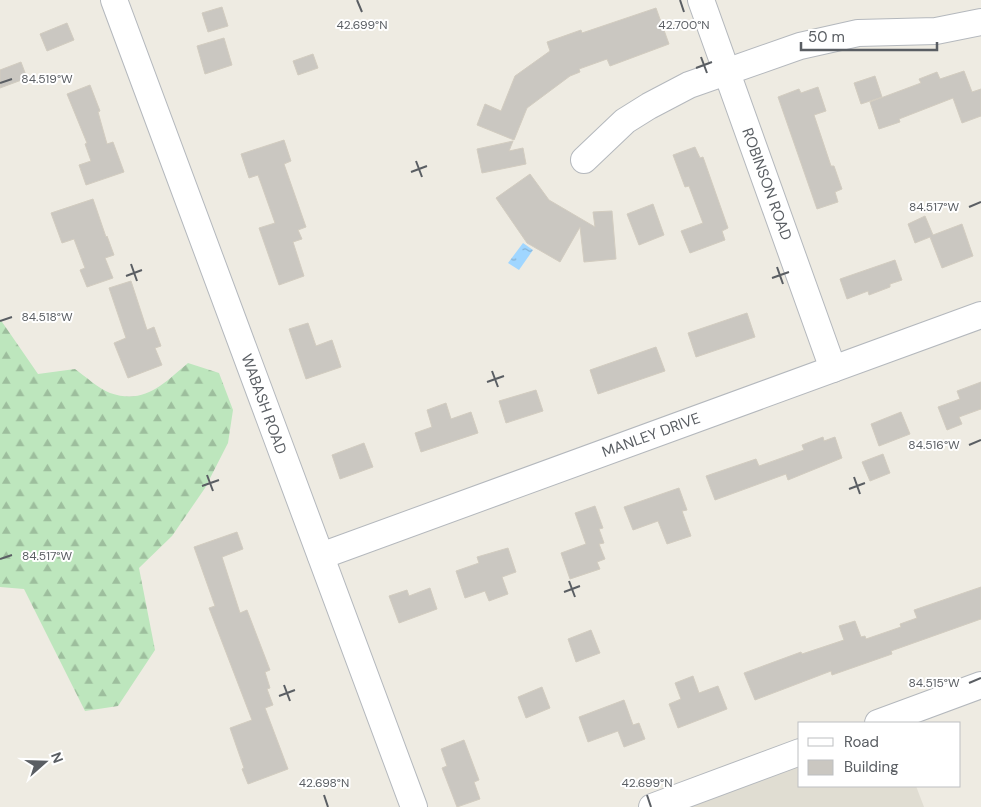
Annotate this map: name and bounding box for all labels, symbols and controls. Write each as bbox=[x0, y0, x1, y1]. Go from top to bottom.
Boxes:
text: 42.699°N bbox=[337, 17, 388, 33]
text: 42.700°N bbox=[658, 17, 710, 33]
scale bar bbox=[801, 20, 937, 52]
text: 50 m bbox=[808, 27, 845, 47]
text: 84.519°W bbox=[21, 71, 73, 87]
street label: ROBINSON ROAD bbox=[737, 125, 797, 243]
text: 84.517°W bbox=[909, 199, 959, 215]
text: 84.518°W bbox=[21, 309, 73, 325]
street label: WABASH ROAD bbox=[237, 351, 291, 457]
street label: MANLEY DRIVE bbox=[599, 408, 703, 462]
text: 84.516°W bbox=[908, 437, 960, 453]
text: 84.517°W bbox=[22, 548, 72, 564]
text: 84.515°W bbox=[908, 675, 960, 691]
legend bbox=[798, 722, 961, 787]
text: Road bbox=[844, 732, 879, 752]
north arrow bbox=[20, 737, 70, 787]
text: N bbox=[47, 750, 67, 765]
text: Building bbox=[844, 757, 899, 777]
text: 42.698°N bbox=[299, 775, 349, 791]
text: 42.699°N bbox=[622, 775, 673, 791]

